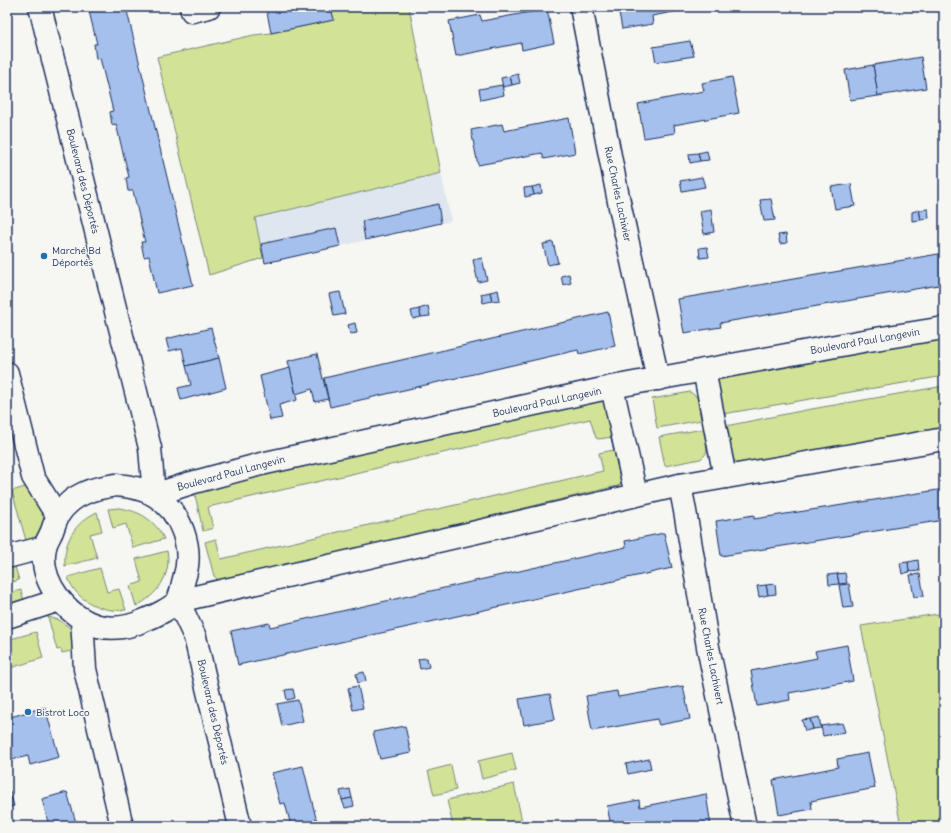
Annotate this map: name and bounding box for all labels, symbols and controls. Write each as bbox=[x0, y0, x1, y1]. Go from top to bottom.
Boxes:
street label: Boulevard des Déportés bbox=[64, 127, 102, 235]
street label: Rue Charles Lachivier bbox=[602, 145, 634, 243]
place label: Marché Bd Déportés bbox=[52, 244, 101, 269]
marker: Marché Bd Déportés bbox=[39, 251, 49, 261]
street label: Boulevard Paul Langevin bbox=[809, 325, 921, 357]
street label: Boulevard Paul Langevin bbox=[491, 384, 603, 420]
street label: Boulevard Paul Langevin bbox=[176, 452, 286, 494]
street label: Rue Charles Lachivert bbox=[695, 606, 727, 706]
street label: Boulevard des Déportés bbox=[195, 658, 232, 766]
place label: Bistrot Loco bbox=[36, 706, 90, 719]
marker: Bistrot Loco bbox=[23, 707, 33, 717]

